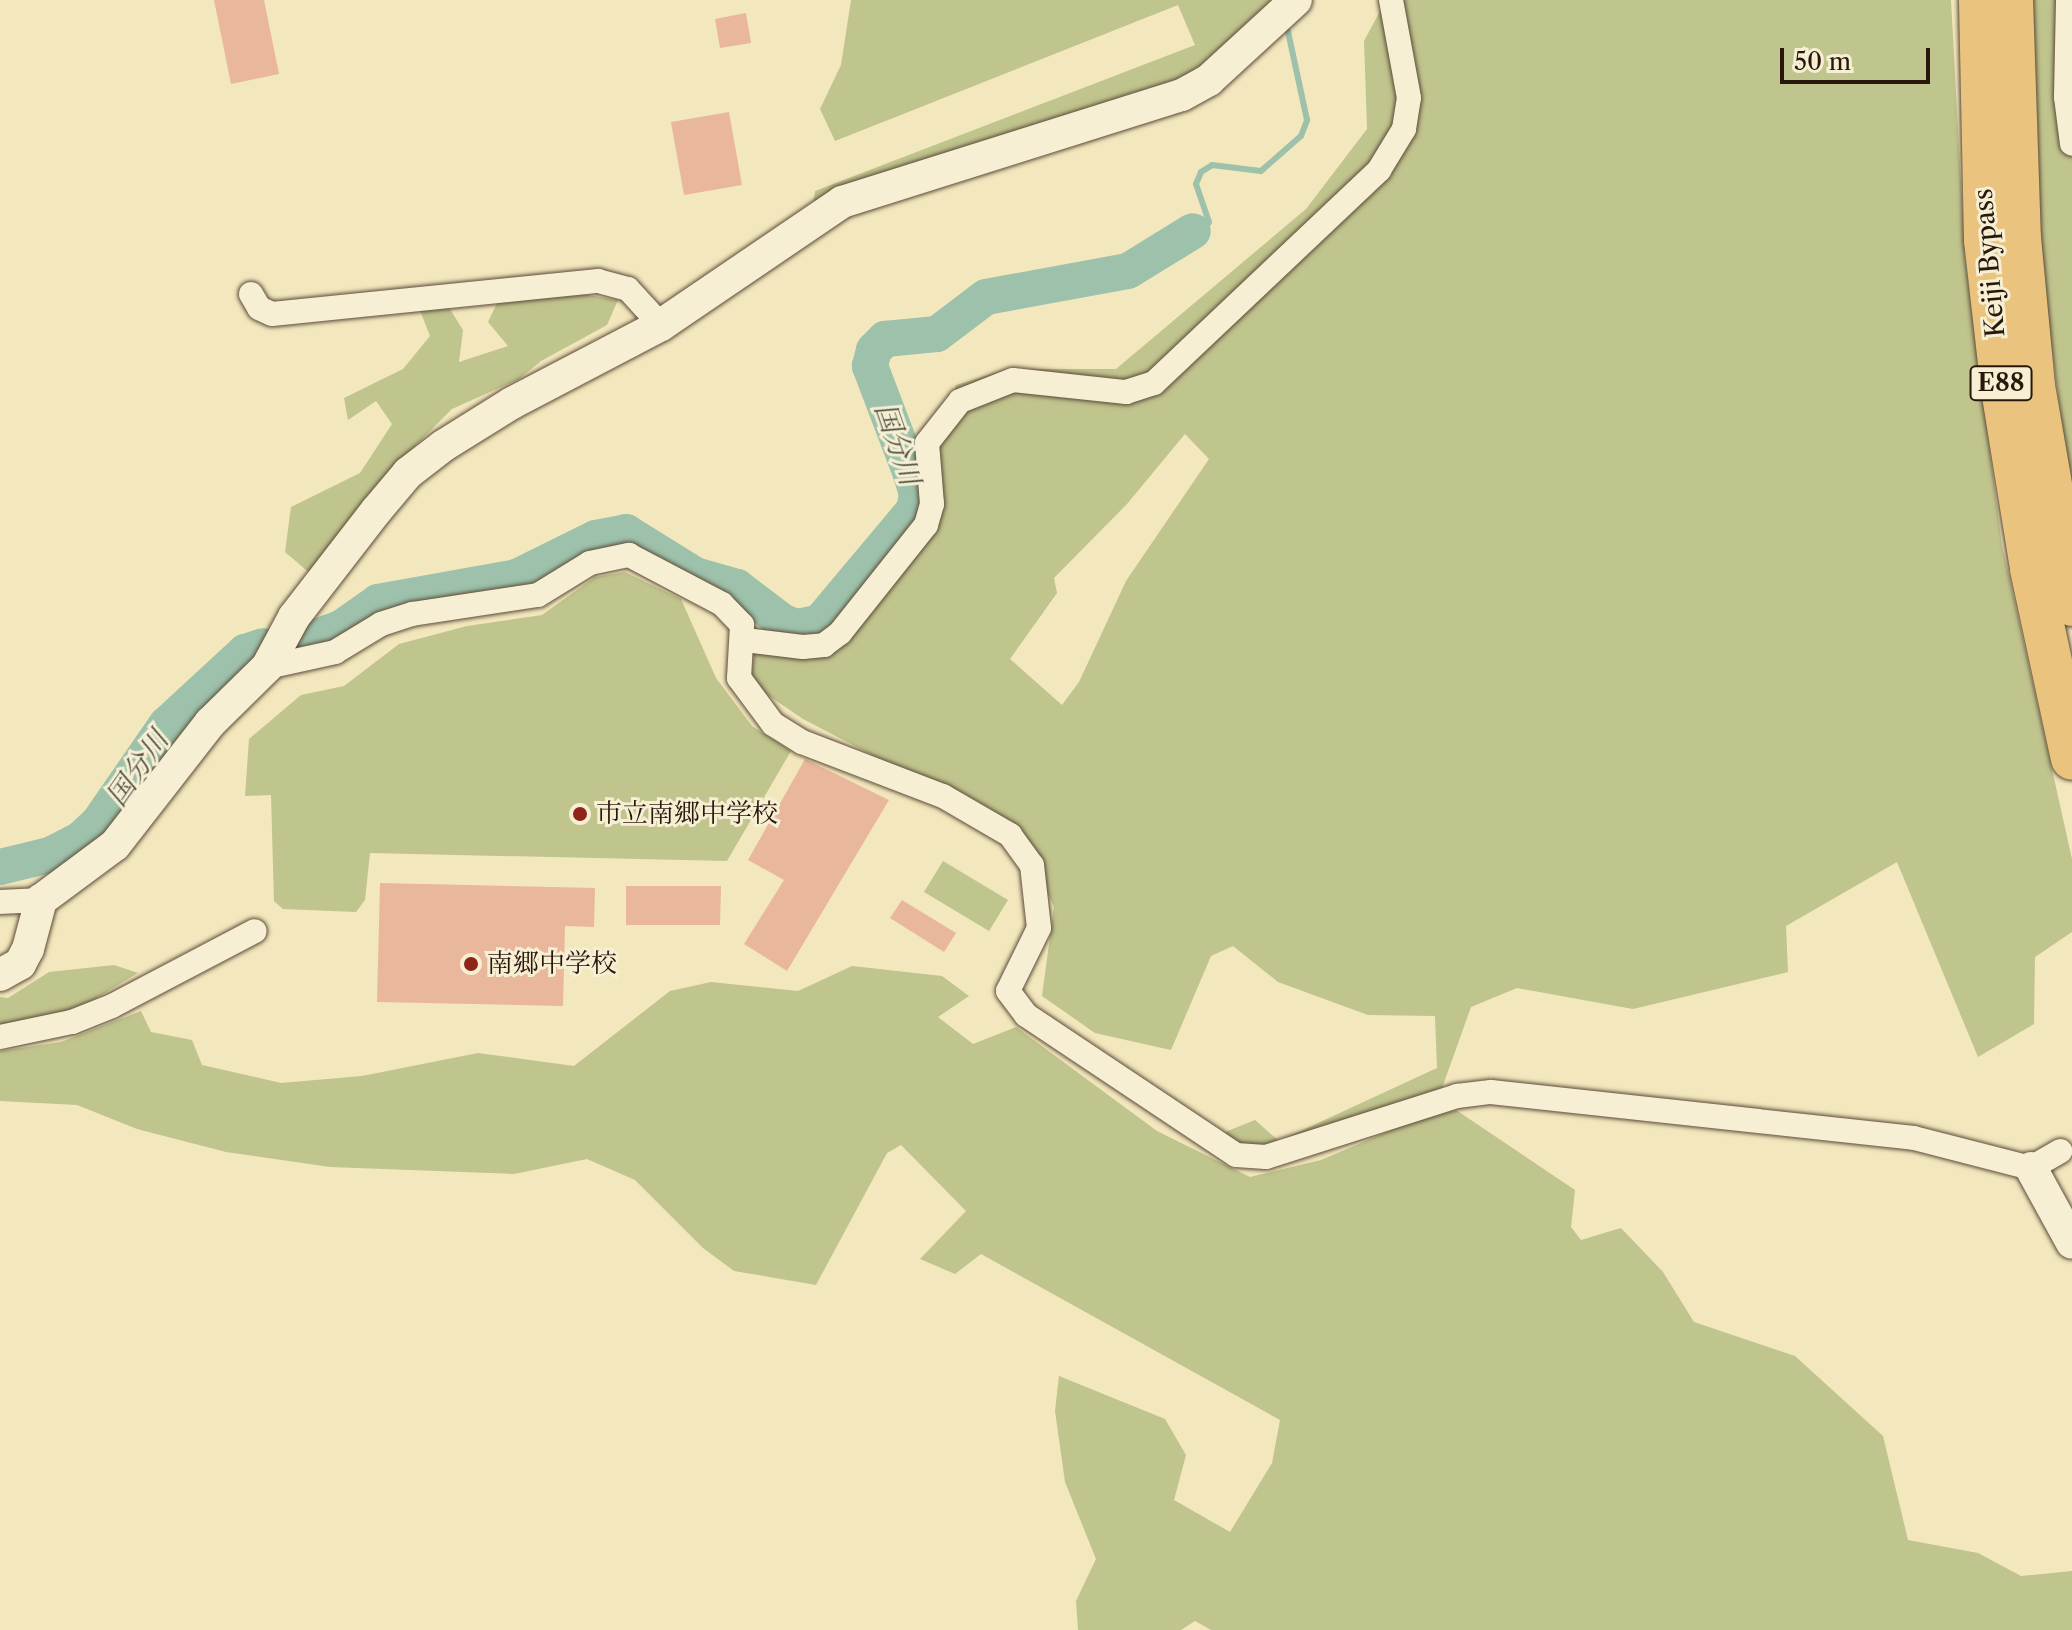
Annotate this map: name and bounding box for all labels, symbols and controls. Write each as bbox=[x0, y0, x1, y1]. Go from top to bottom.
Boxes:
scale bar bbox=[1784, 32, 1934, 82]
text: 50 m bbox=[1794, 47, 1851, 76]
street label: Keiji Bypass bbox=[1968, 187, 2012, 339]
road number: E88 bbox=[1969, 363, 2033, 403]
water label: 国分川 bbox=[868, 399, 928, 489]
water label: 国分川 bbox=[99, 724, 175, 812]
place label: 市立南郷中学校 bbox=[596, 798, 778, 830]
marker: 市立南郷中学校 bbox=[571, 805, 589, 823]
place label: 南郷中学校 bbox=[487, 948, 617, 980]
marker: 南郷中学校 bbox=[462, 955, 480, 973]

